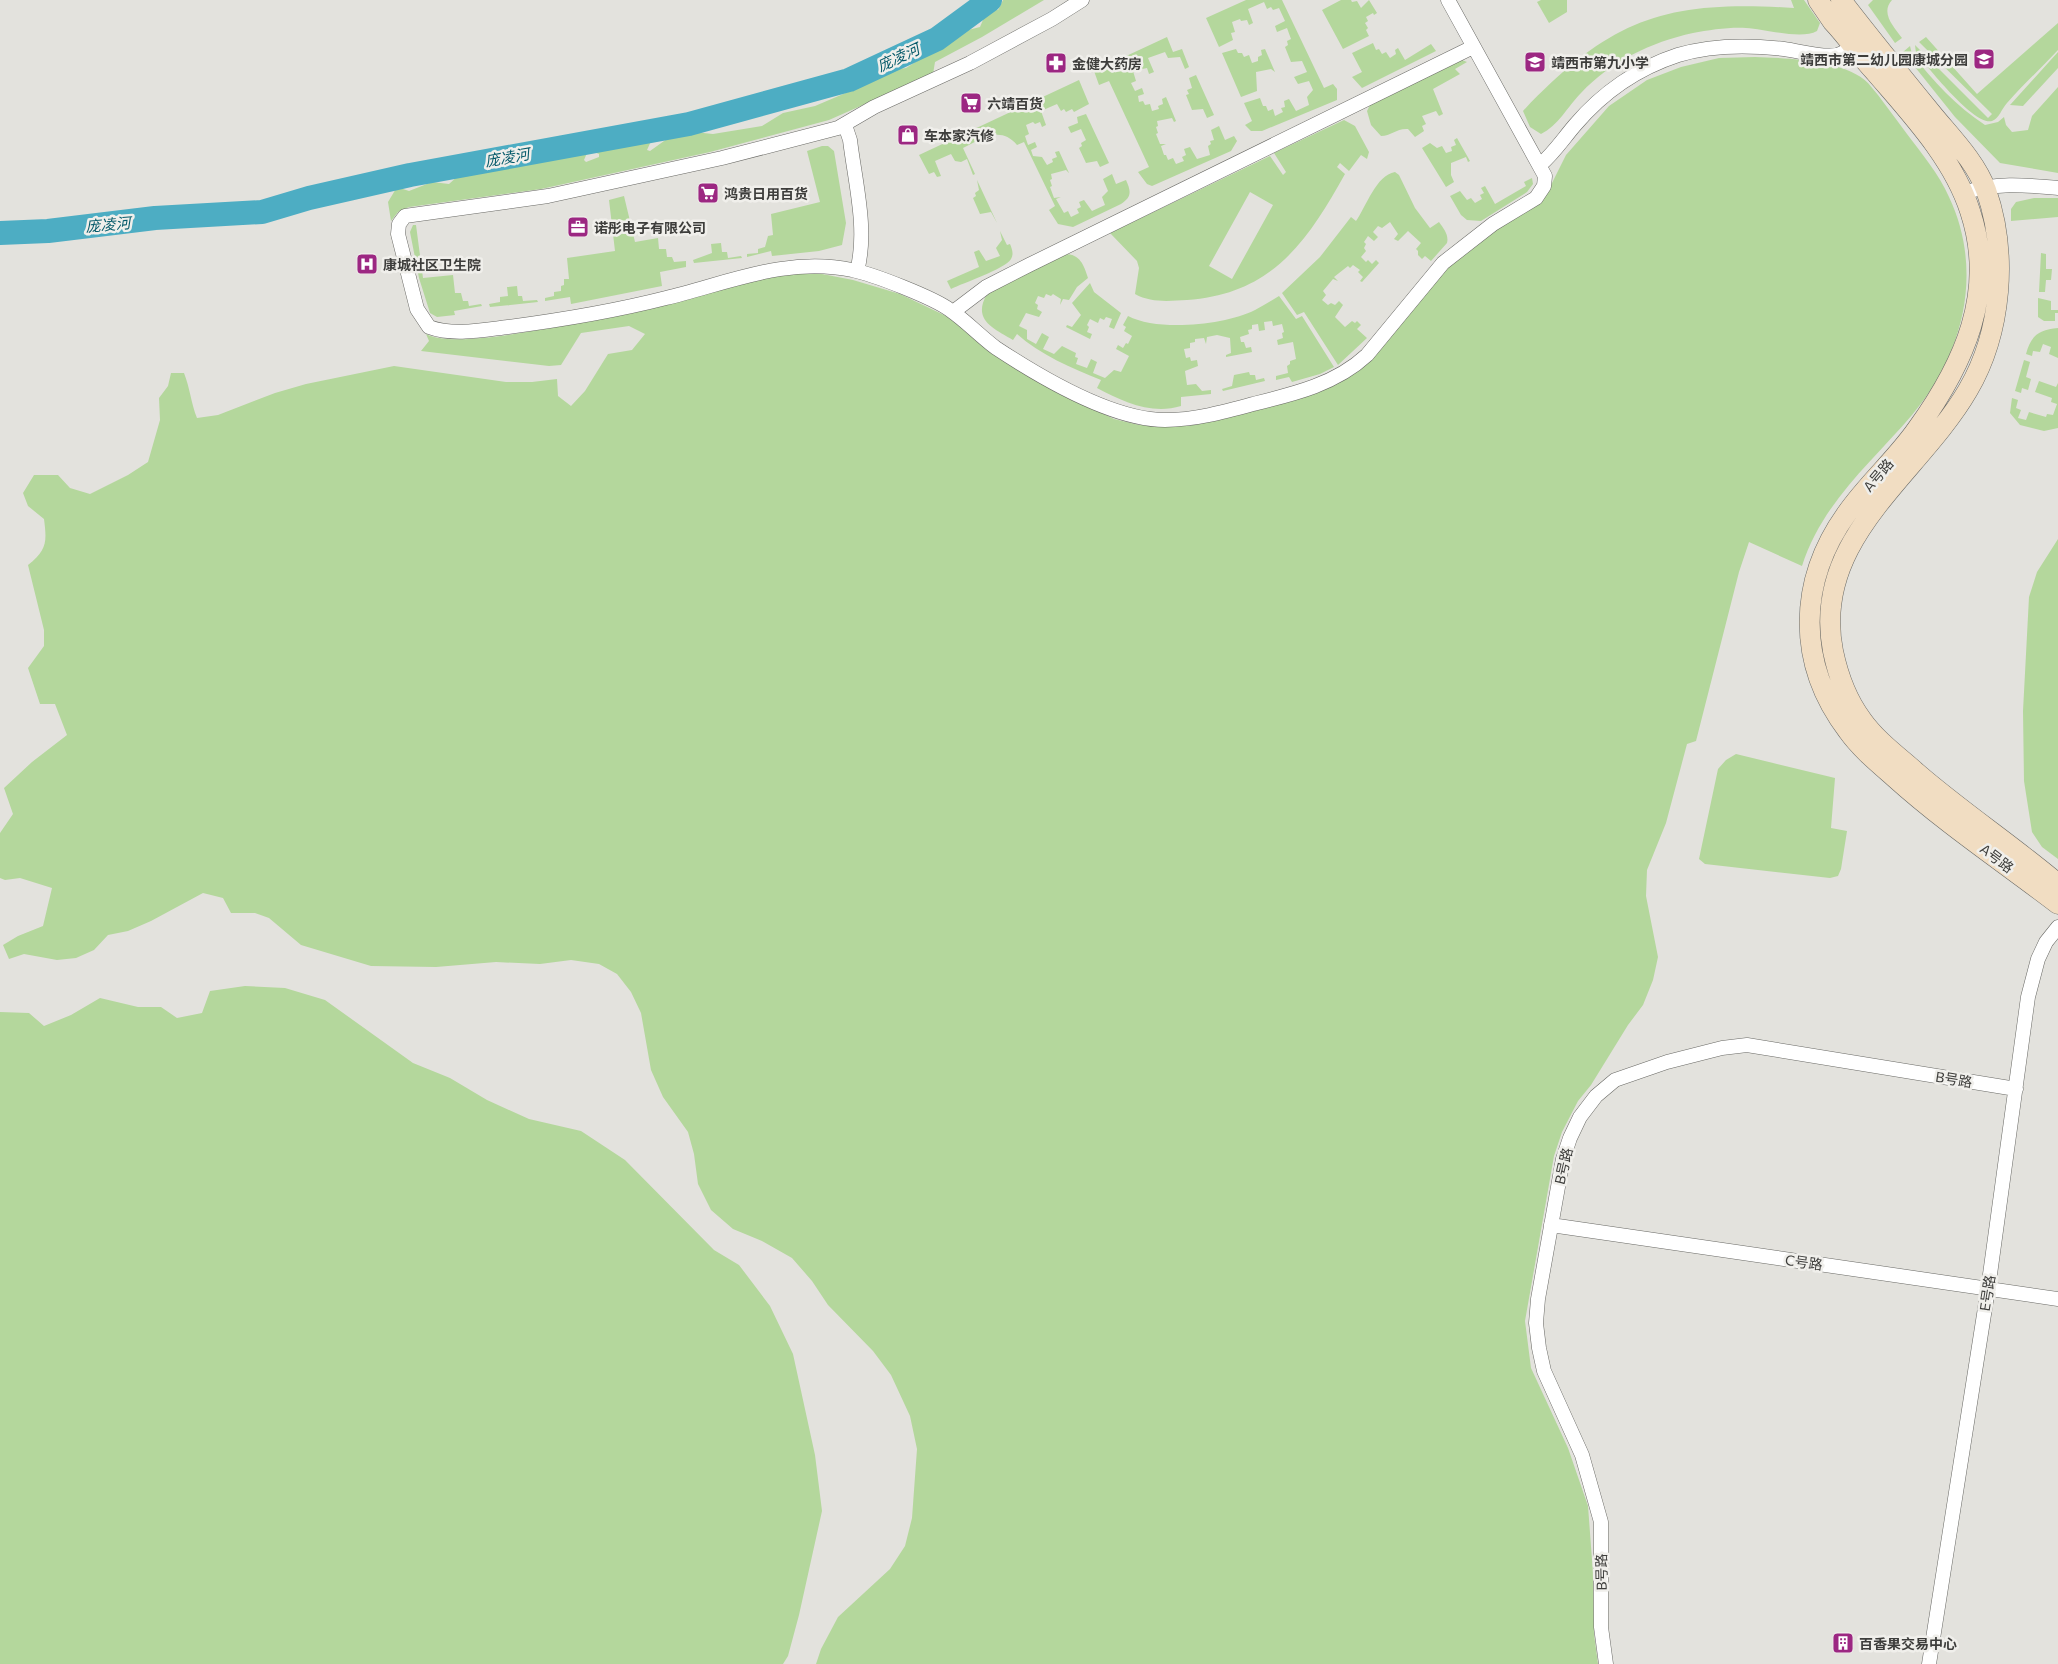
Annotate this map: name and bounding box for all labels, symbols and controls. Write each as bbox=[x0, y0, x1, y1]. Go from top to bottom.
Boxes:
water label: 庞凌河 bbox=[874, 38, 925, 75]
school or university icon: 靖西市第二幼儿园康城分园 bbox=[1972, 47, 1996, 71]
school or university icon: 靖西市第九小学 bbox=[1523, 50, 1547, 74]
pharmacy icon: 金健大药房 bbox=[1044, 51, 1068, 75]
place label: 靖西市第二幼儿园康城分园 bbox=[1800, 51, 1968, 68]
place label: 靖西市第九小学 bbox=[1551, 54, 1649, 71]
place label: 金健大药房 bbox=[1072, 55, 1142, 72]
supermarket icon: 六靖百货 bbox=[959, 91, 983, 115]
place label: 六靖百货 bbox=[987, 95, 1043, 112]
shop icon: 车本家汽修 bbox=[896, 123, 920, 147]
place label: 车本家汽修 bbox=[924, 127, 994, 144]
water label: 庞凌河 bbox=[483, 144, 534, 170]
supermarket icon: 鸿贵日用百货 bbox=[696, 181, 720, 205]
place label: 鸿贵日用百货 bbox=[724, 185, 808, 202]
water label: 庞凌河 bbox=[85, 213, 134, 235]
office icon: 诺彤电子有限公司 bbox=[566, 215, 590, 239]
place label: 诺彤电子有限公司 bbox=[594, 219, 706, 236]
hospital icon: 康城社区卫生院 bbox=[355, 252, 379, 276]
place label: 康城社区卫生院 bbox=[383, 256, 481, 273]
street label: A号路 bbox=[1859, 455, 1897, 495]
street label: A号路 bbox=[1977, 840, 2017, 876]
street label: B号路 bbox=[1934, 1068, 1974, 1090]
street label: B号路 bbox=[1551, 1146, 1575, 1186]
street label: C号路 bbox=[1784, 1251, 1824, 1273]
street label: E号路 bbox=[1976, 1274, 1998, 1312]
street label: B号路 bbox=[1592, 1553, 1610, 1591]
building icon: 百香果交易中心 bbox=[1831, 1631, 1855, 1655]
place label: 百香果交易中心 bbox=[1859, 1635, 1957, 1652]

